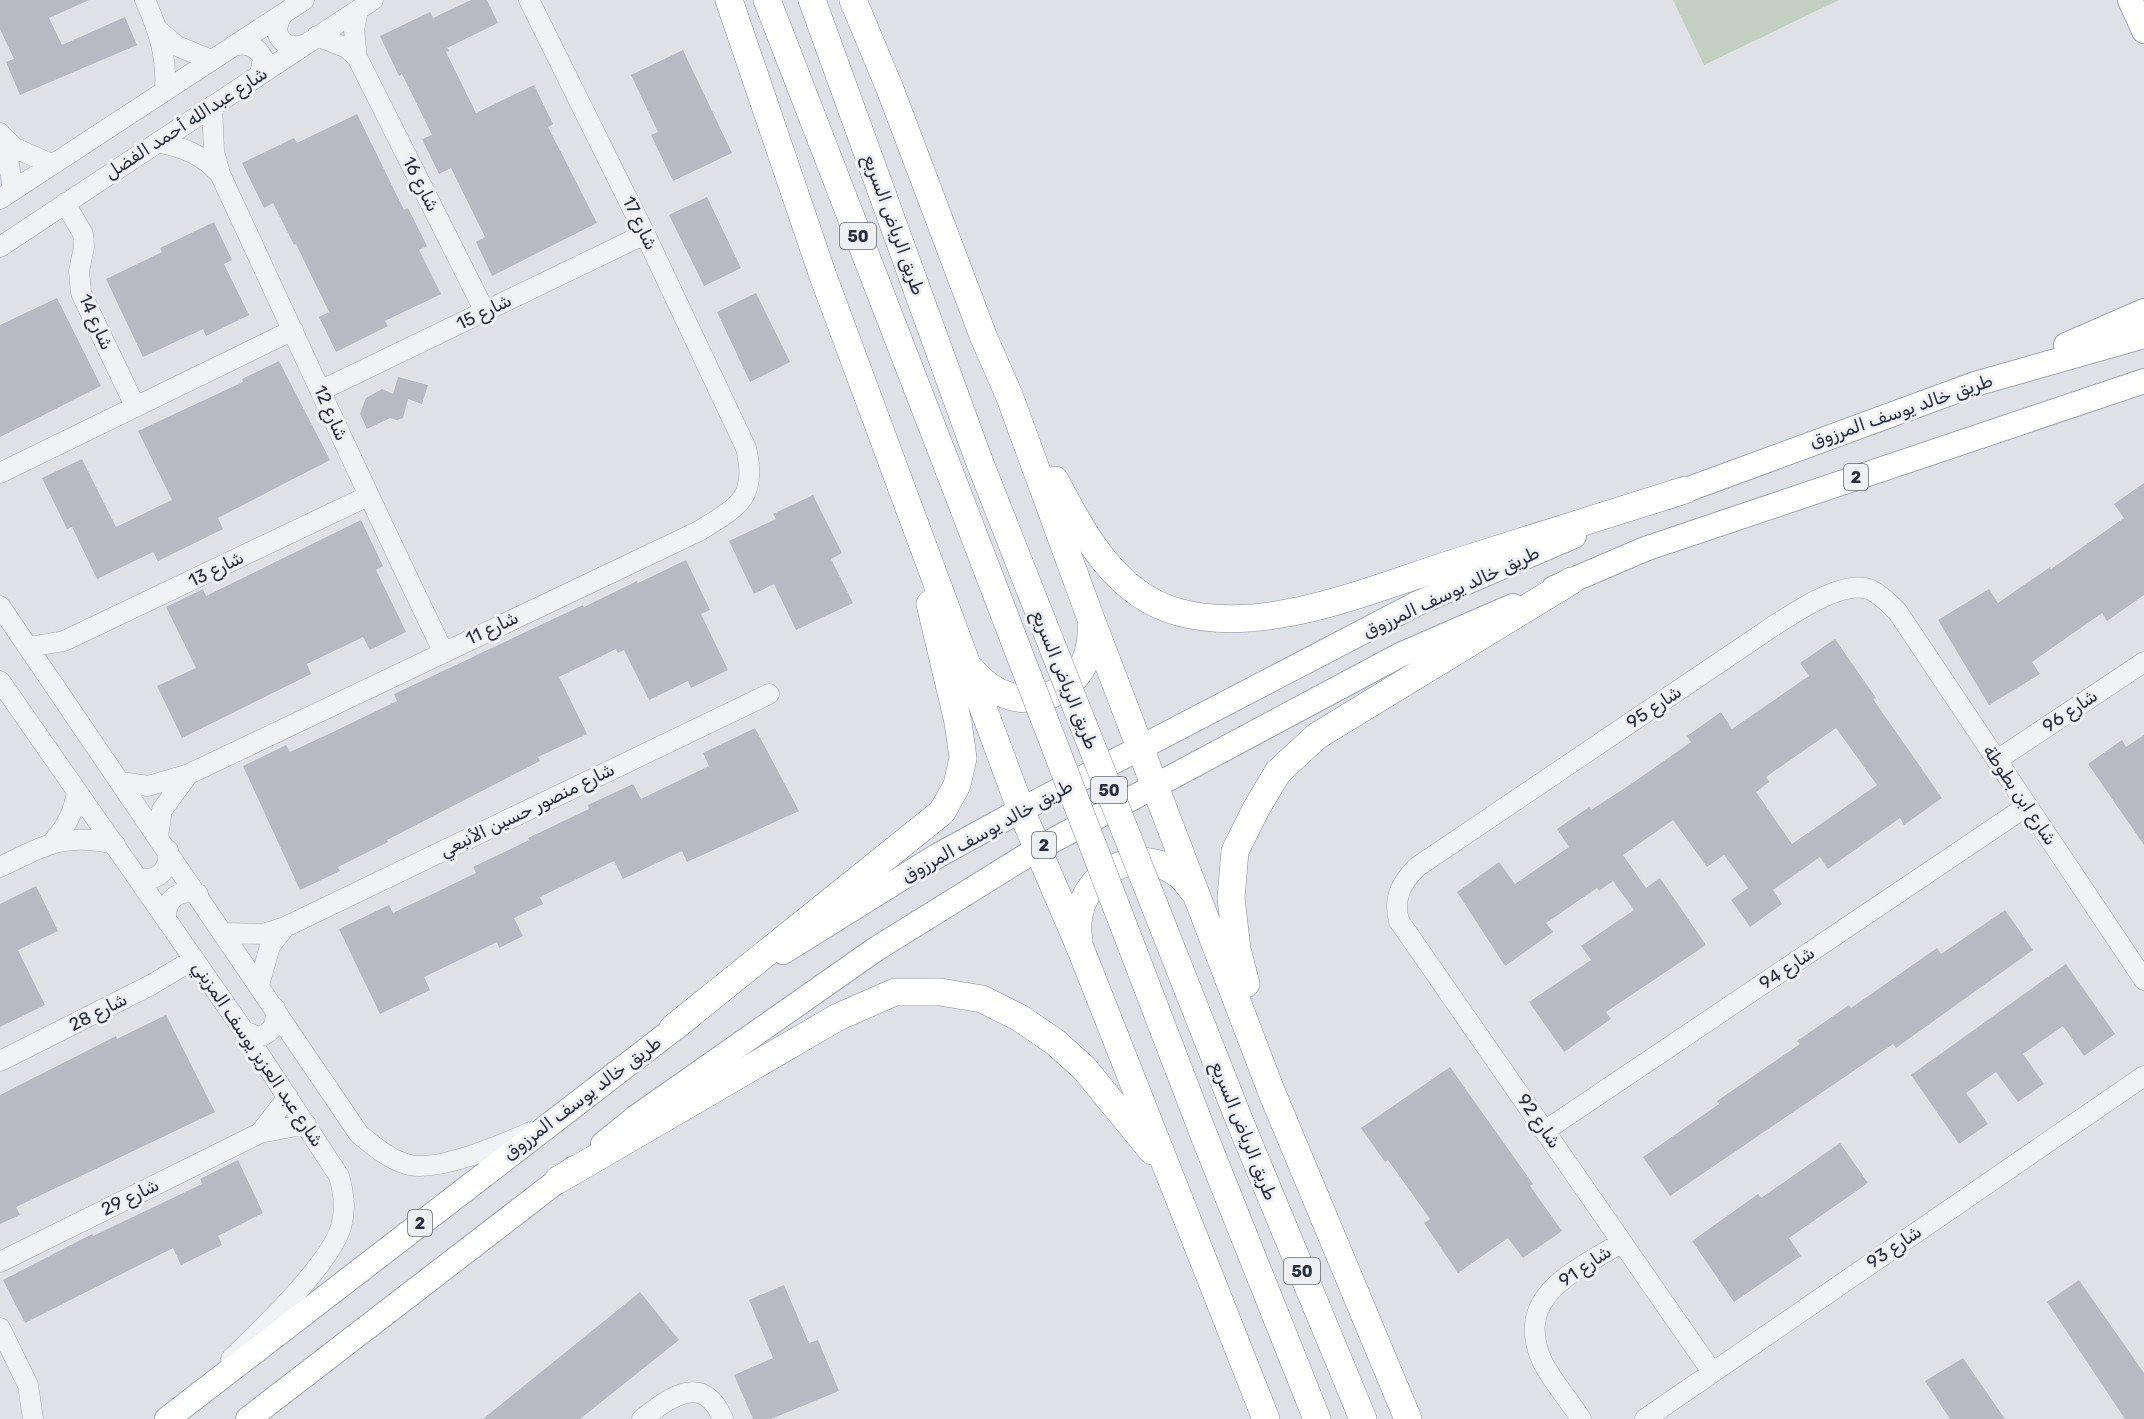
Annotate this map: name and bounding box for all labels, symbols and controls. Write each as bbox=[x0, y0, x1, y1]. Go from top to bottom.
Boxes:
street label: شارع عبدالله أحمد الفضل bbox=[101, 62, 272, 185]
street label: طريق الرياض السريع bbox=[857, 152, 930, 299]
street label: شارع 16 bbox=[397, 153, 444, 216]
street label: شارع 17 bbox=[617, 192, 662, 254]
road number: 50 bbox=[840, 223, 876, 249]
street label: شارع 15 bbox=[453, 289, 516, 336]
street label: شارع 14 bbox=[73, 290, 118, 354]
street label: طريق خالد يوسف المرزوق bbox=[1806, 369, 1996, 453]
street label: شارع 12 bbox=[308, 382, 353, 445]
road number: 2 bbox=[1844, 464, 1868, 490]
street label: طريق خالد يوسف المرزوق bbox=[1359, 541, 1543, 643]
street label: شارع 13 bbox=[185, 546, 248, 593]
street label: شارع 11 bbox=[462, 606, 522, 651]
street label: طريق الرياض السريع bbox=[1025, 607, 1103, 753]
street label: شارع 95 bbox=[1622, 681, 1686, 734]
street label: شارع 96 bbox=[2038, 685, 2102, 738]
street label: شارع ابن بطوطة bbox=[1977, 741, 2062, 850]
street label: شارع منصور حسين الأنبعي bbox=[436, 758, 619, 864]
street label: طريق خالد يوسف المرزوق bbox=[897, 775, 1077, 887]
road number: 50 bbox=[1091, 777, 1127, 803]
road number: 2 bbox=[1032, 832, 1056, 858]
street label: شارع 94 bbox=[1755, 942, 1819, 995]
street label: شارع عبد العزيز يوسف المزيني bbox=[186, 957, 328, 1152]
street label: شارع 28 bbox=[65, 988, 131, 1037]
street label: طريق خالد يوسف المرزوق bbox=[498, 1031, 666, 1165]
street label: طريق الرياض السريع bbox=[1204, 1058, 1282, 1204]
street label: شارع 92 bbox=[1512, 1089, 1566, 1153]
street label: شارع 29 bbox=[98, 1174, 163, 1221]
road number: 2 bbox=[408, 1210, 432, 1236]
street label: شارع 93 bbox=[1862, 1221, 1926, 1274]
street label: شارع 91 bbox=[1555, 1240, 1616, 1292]
road number: 50 bbox=[1284, 1258, 1320, 1284]

